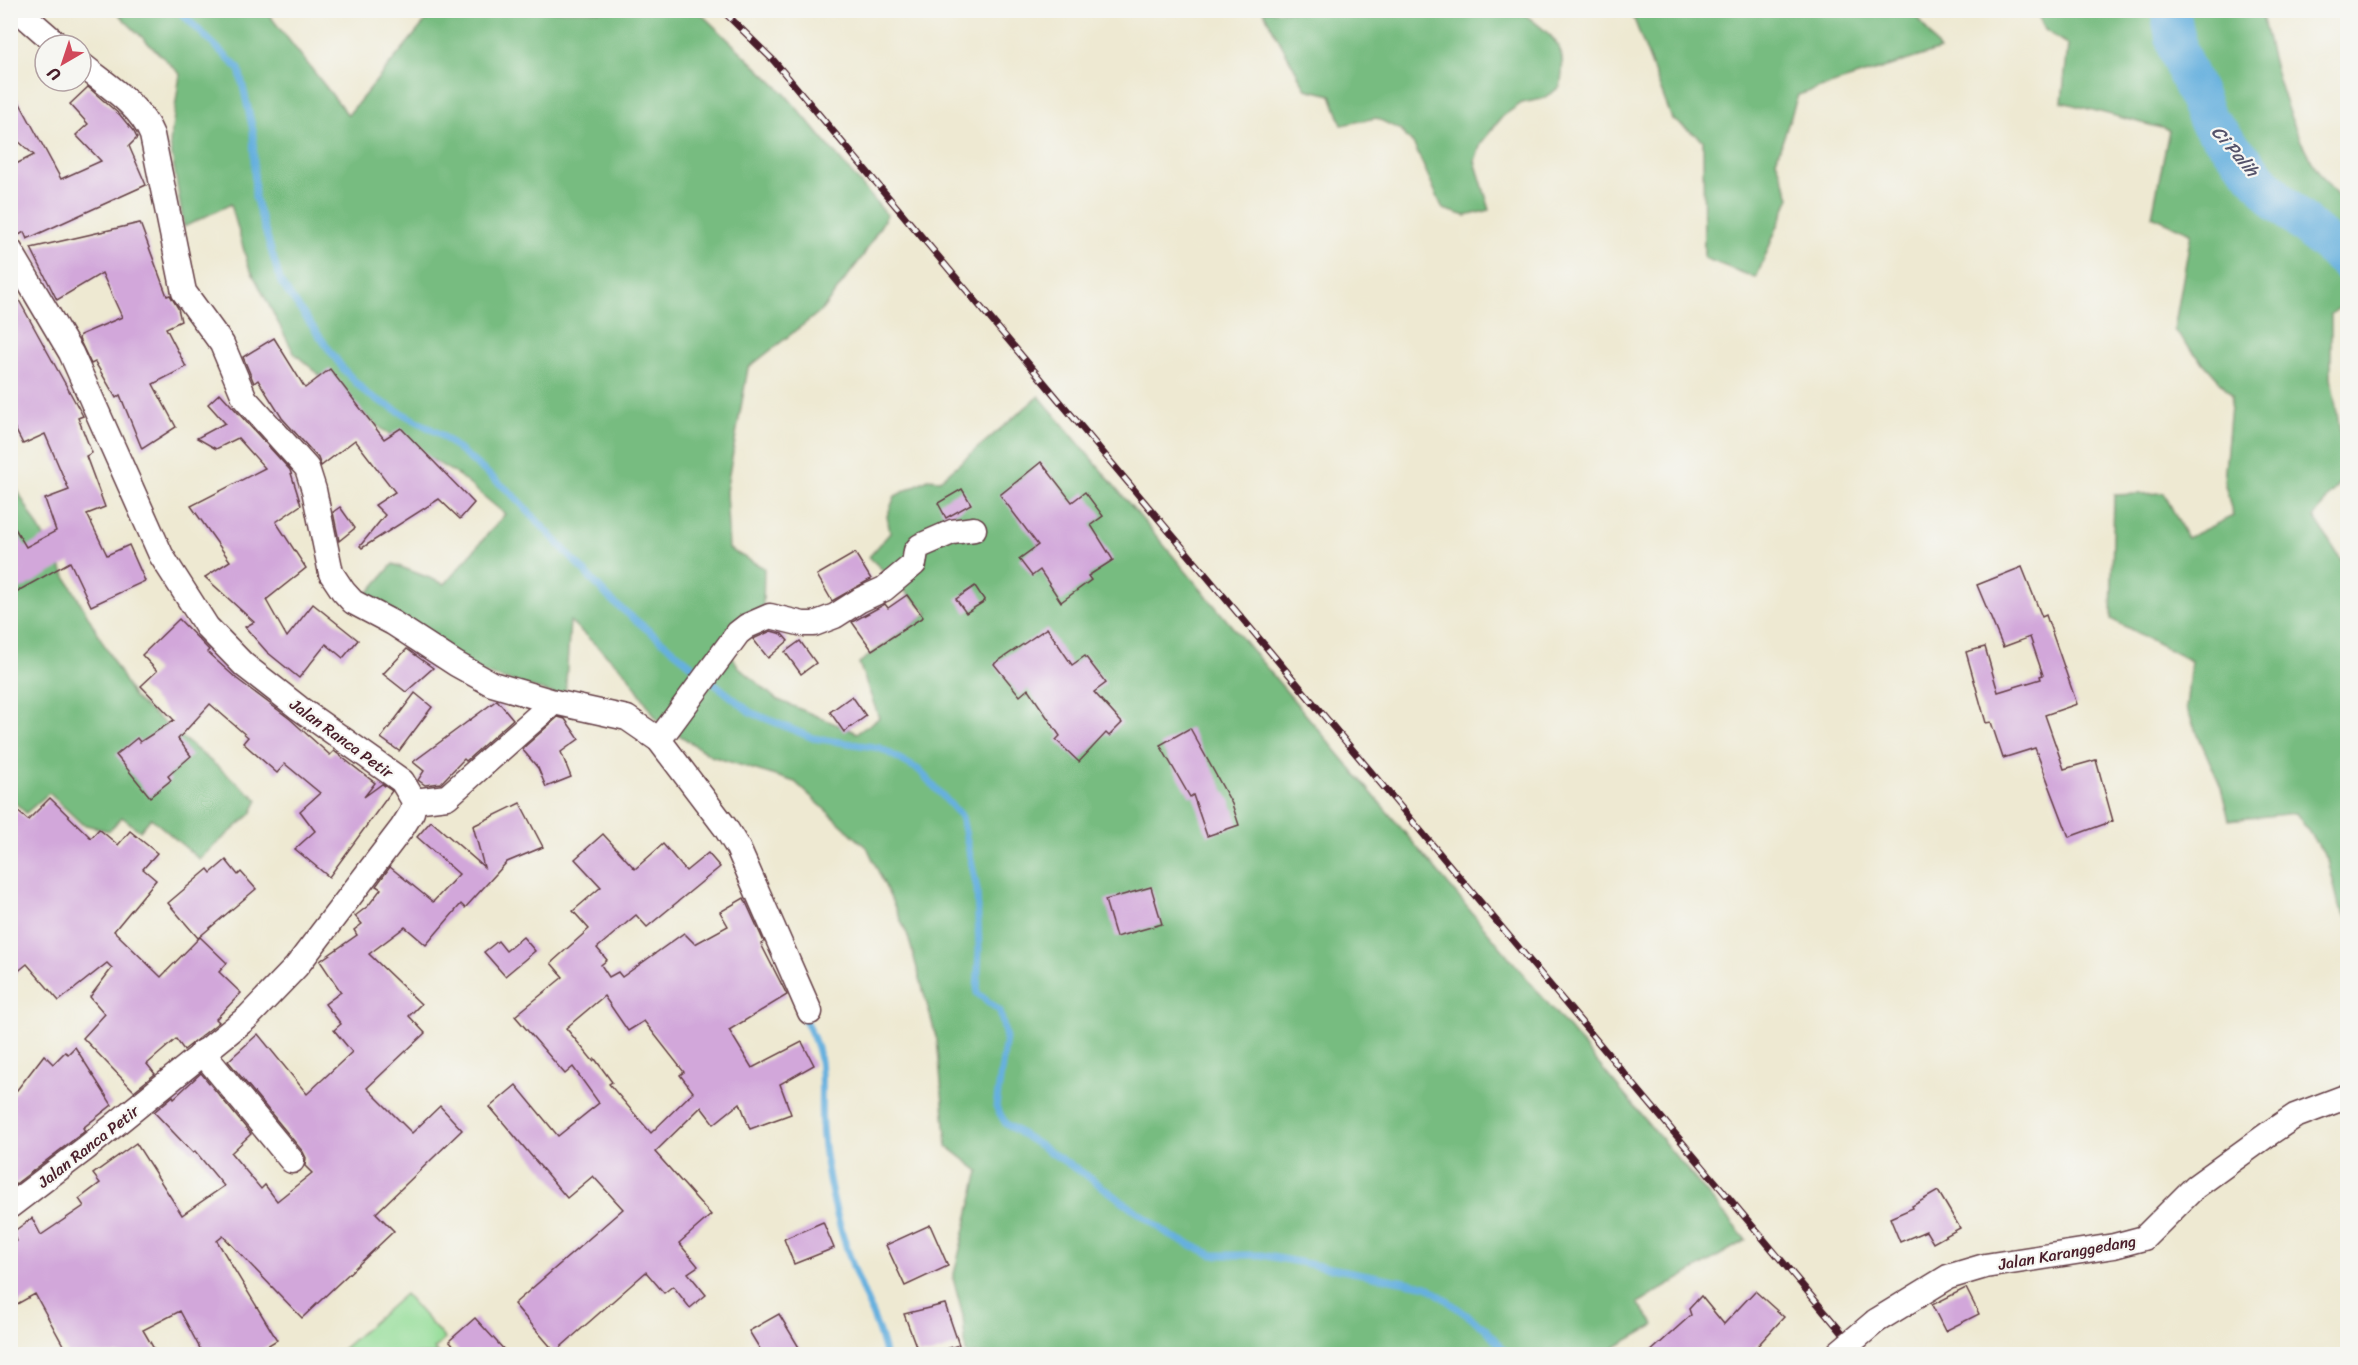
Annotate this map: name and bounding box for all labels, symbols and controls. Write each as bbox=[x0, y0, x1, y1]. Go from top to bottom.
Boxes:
north arrow bbox=[33, 33, 93, 93]
text: U bbox=[40, 59, 67, 89]
water label: Ci Palih bbox=[2203, 118, 2268, 185]
street label: Jalan Ranca Petir bbox=[283, 690, 401, 787]
street label: Jalan Ranca Petir bbox=[30, 1096, 147, 1196]
street label: Jalan Karanggedang bbox=[1995, 1226, 2138, 1279]

